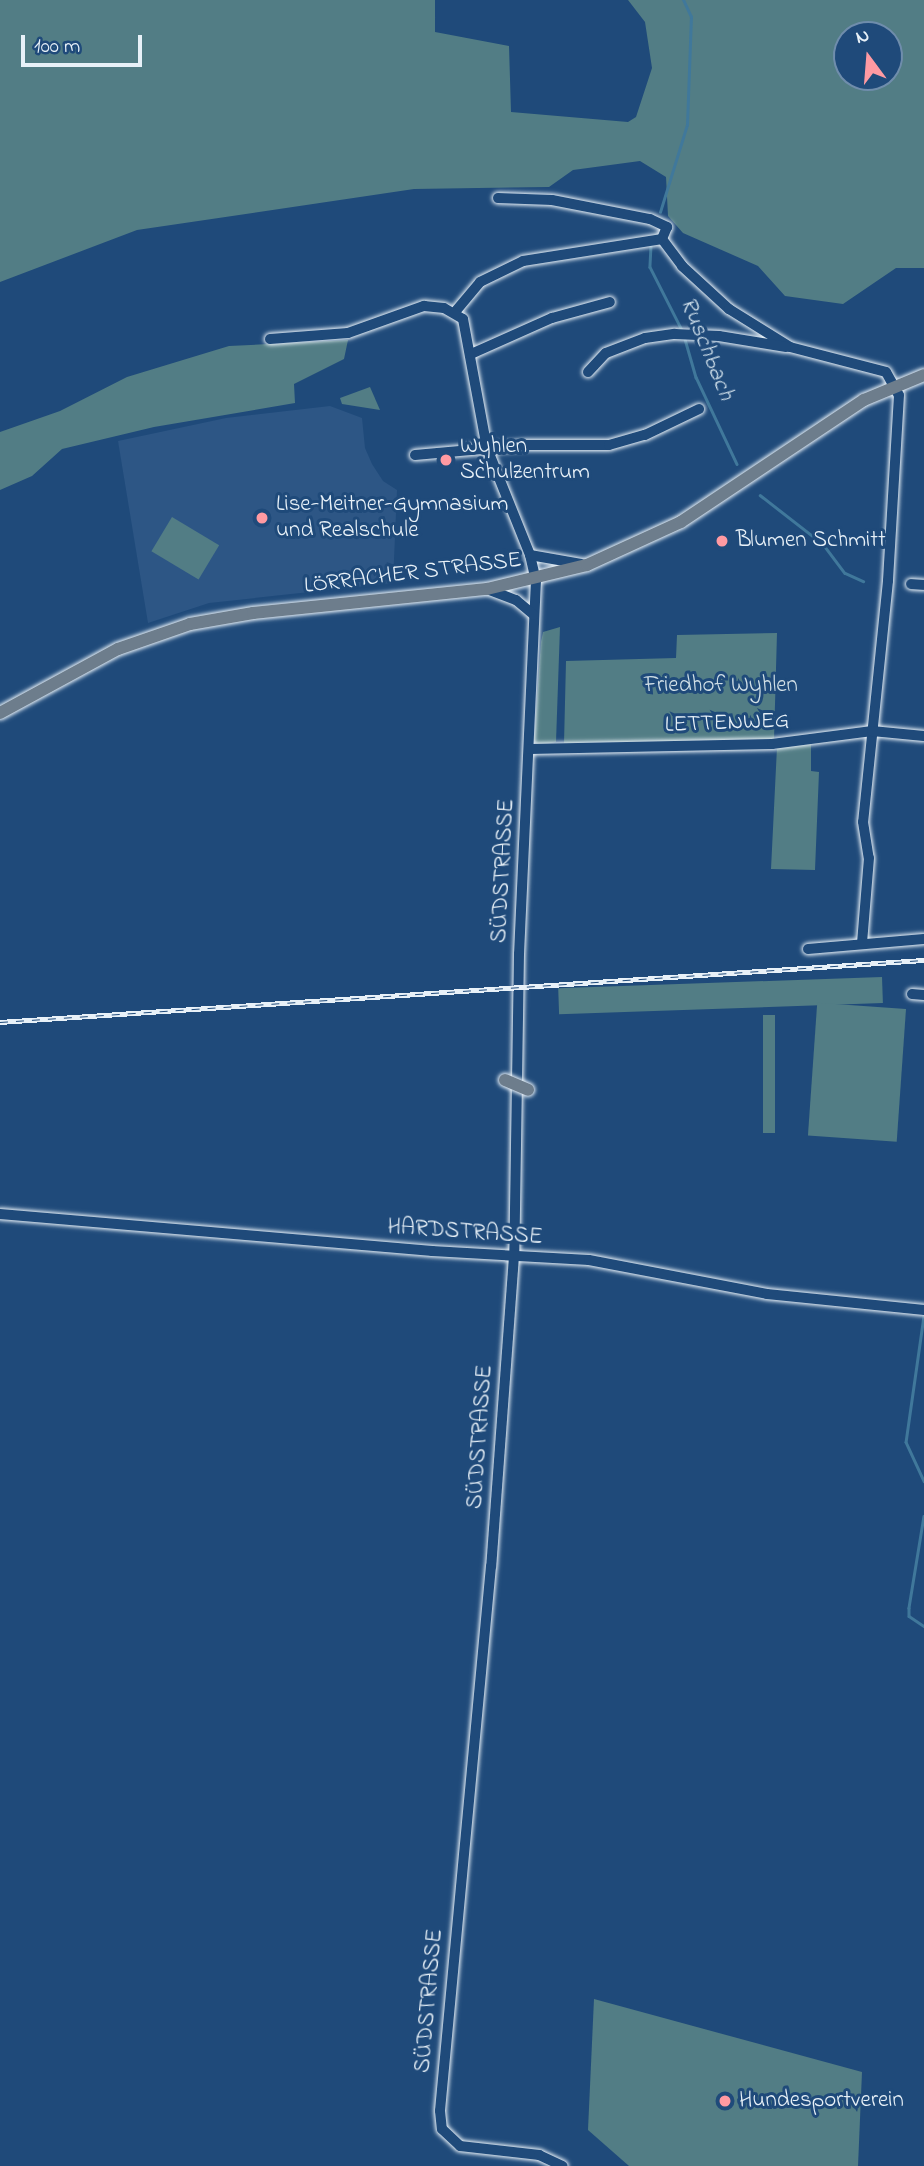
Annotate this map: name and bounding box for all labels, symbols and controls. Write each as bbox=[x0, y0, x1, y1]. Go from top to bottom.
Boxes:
scale bar bbox=[24, 21, 145, 65]
north arrow bbox=[833, 21, 903, 91]
text: N bbox=[853, 23, 873, 52]
text: 100 m bbox=[34, 32, 80, 62]
water label: Ruschbach bbox=[672, 293, 740, 405]
place label: Wyhlen Schulzentrum bbox=[460, 433, 590, 487]
marker: Wyhlen Schulzentrum bbox=[438, 452, 454, 468]
place label: Lise-Meitner-Gymnasium und Realschule bbox=[276, 491, 508, 545]
marker: Lise-Meitner-Gymnasium und Realschule bbox=[254, 510, 270, 526]
place label: Blumen Schmitt bbox=[736, 527, 886, 555]
marker: Blumen Schmitt bbox=[714, 533, 730, 549]
street label: LÖRRACHER STRASSE bbox=[303, 547, 523, 601]
park label: Friedhof Wyhlen bbox=[644, 672, 798, 700]
street label: LETTENWEG bbox=[664, 708, 790, 740]
street label: SÜDSTRASSE bbox=[486, 798, 522, 944]
street label: HARDSTRASSE bbox=[387, 1214, 543, 1252]
street label: SÜDSTRASSE bbox=[462, 1364, 500, 1510]
street label: SÜDSTRASSE bbox=[410, 1928, 450, 2074]
place label: Hundesportverein bbox=[739, 2087, 904, 2115]
marker: Hundesportverein bbox=[717, 2093, 733, 2109]

